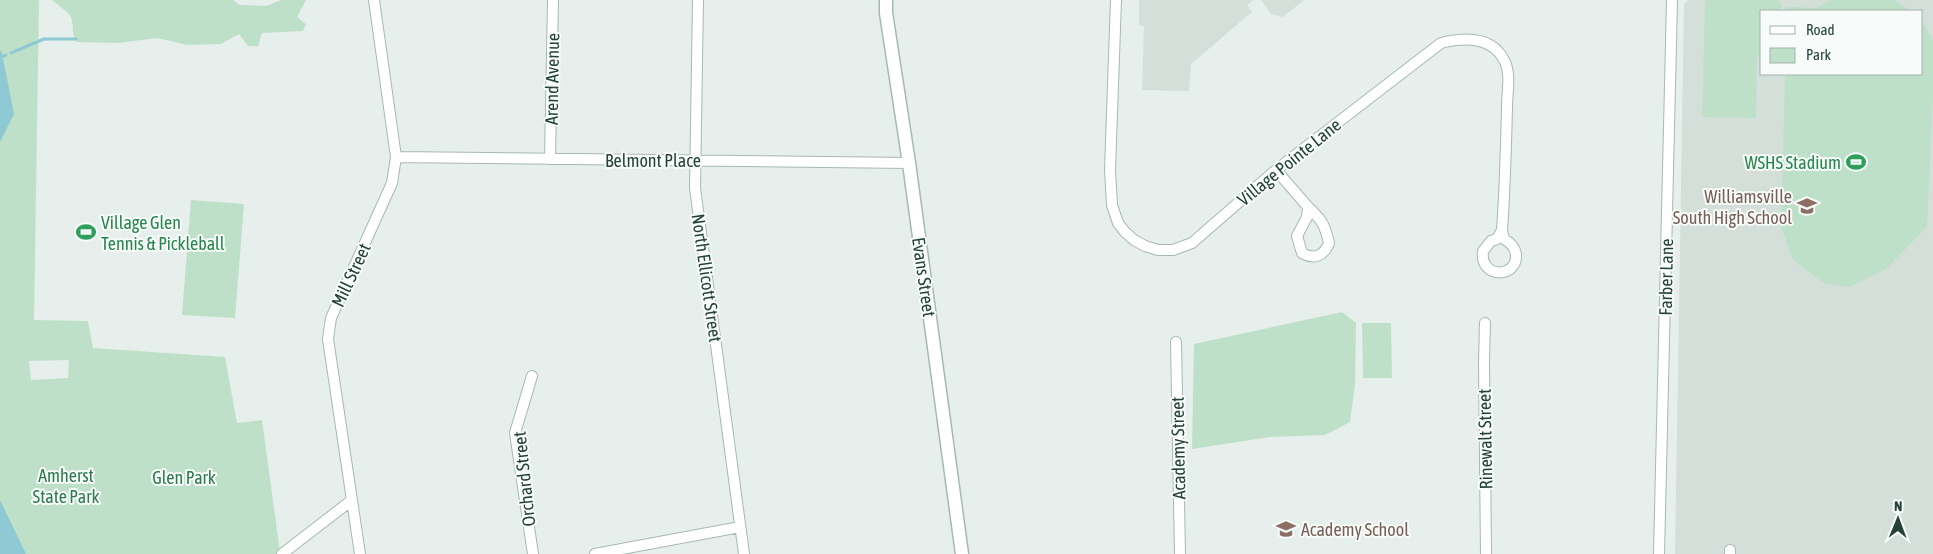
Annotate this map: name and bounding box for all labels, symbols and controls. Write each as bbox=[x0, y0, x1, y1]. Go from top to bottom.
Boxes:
legend bbox=[1760, 10, 1923, 75]
text: Road bbox=[1806, 21, 1835, 38]
street label: Arend Avenue bbox=[541, 33, 563, 125]
text: Park bbox=[1806, 46, 1831, 63]
street label: Village Pointe Lane bbox=[1233, 114, 1345, 210]
street label: Belmont Place bbox=[605, 150, 701, 171]
sports icon: WSHS Stadium bbox=[1845, 151, 1867, 173]
place label: WSHS Stadium bbox=[1744, 152, 1841, 173]
place label: Williamsville South High School bbox=[1673, 186, 1792, 228]
school or university icon: Williamsville South High School bbox=[1796, 195, 1818, 217]
place label: Village Glen Tennis & Pickleball bbox=[101, 212, 225, 254]
street label: North Ellicott Street bbox=[688, 212, 726, 344]
sports icon: Village Glen Tennis & Pickleball bbox=[75, 221, 97, 243]
street label: Evans Street bbox=[908, 236, 940, 318]
street label: Farber Lane bbox=[1655, 238, 1677, 316]
street label: Mill Street bbox=[327, 240, 375, 310]
street label: Rinewalt Street bbox=[1474, 388, 1496, 490]
street label: Academy Street bbox=[1167, 396, 1189, 500]
street label: Orchard Street bbox=[509, 430, 539, 528]
park label: Amherst State Park bbox=[33, 465, 99, 507]
park label: Glen Park bbox=[152, 467, 216, 488]
north arrow bbox=[1873, 494, 1923, 544]
text: N bbox=[1894, 498, 1902, 514]
school or university icon: Academy School bbox=[1275, 518, 1297, 540]
place label: Academy School bbox=[1301, 519, 1409, 540]

